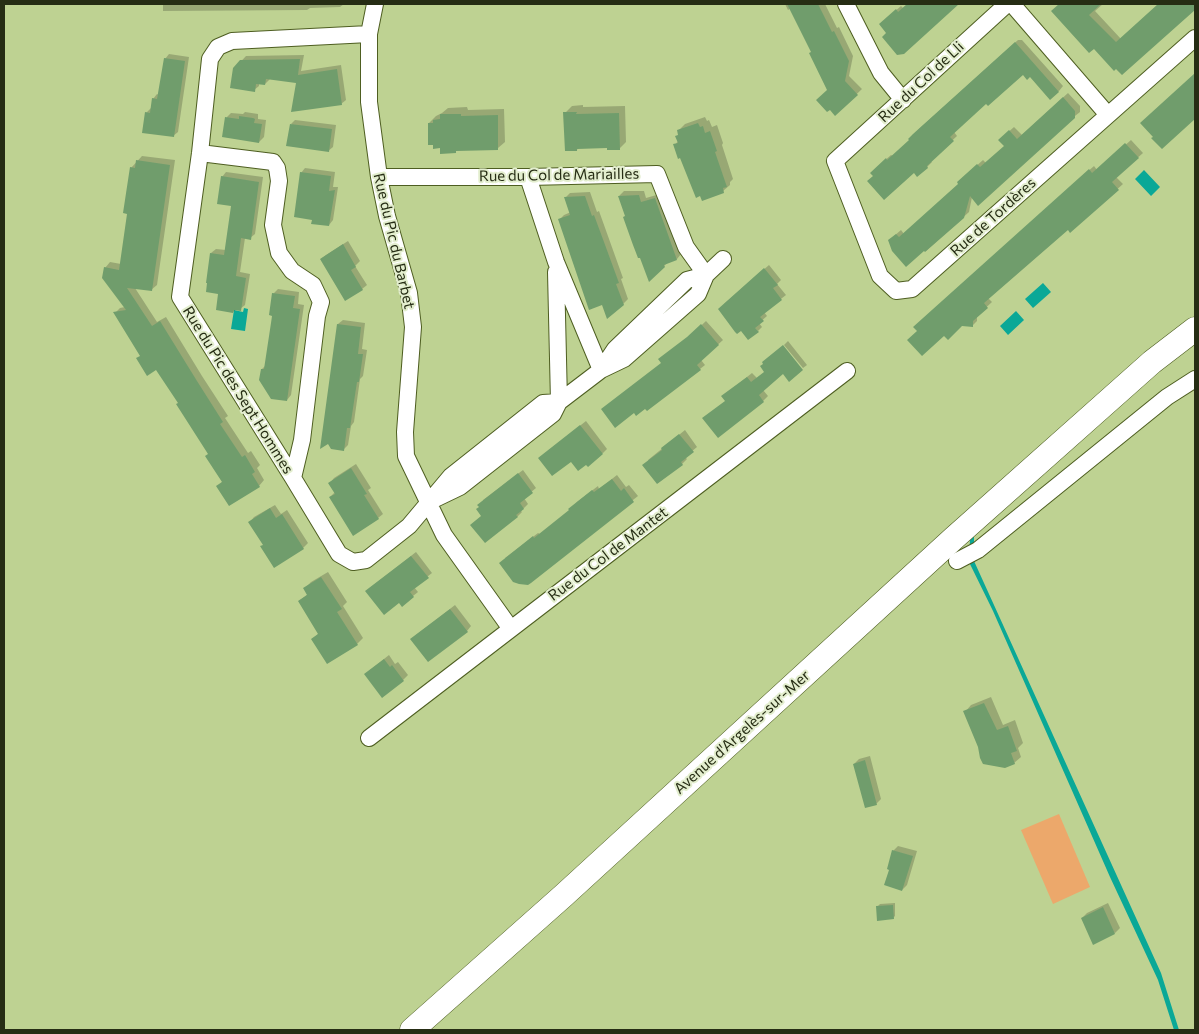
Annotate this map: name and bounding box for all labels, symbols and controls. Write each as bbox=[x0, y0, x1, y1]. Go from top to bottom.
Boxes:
street label: Rue du Col de Lli bbox=[874, 38, 968, 126]
street label: Rue du Col de Mariailles bbox=[479, 165, 639, 185]
street label: Rue du Pic du Barbet bbox=[370, 171, 418, 311]
street label: Rue de Tordères bbox=[947, 174, 1039, 260]
street label: Rue du Pic des Sept Hommes bbox=[179, 303, 297, 477]
street label: Rue du Col de Mantet bbox=[545, 503, 671, 605]
street label: Avenue d'Argelès-sur-Mer bbox=[670, 666, 814, 798]

